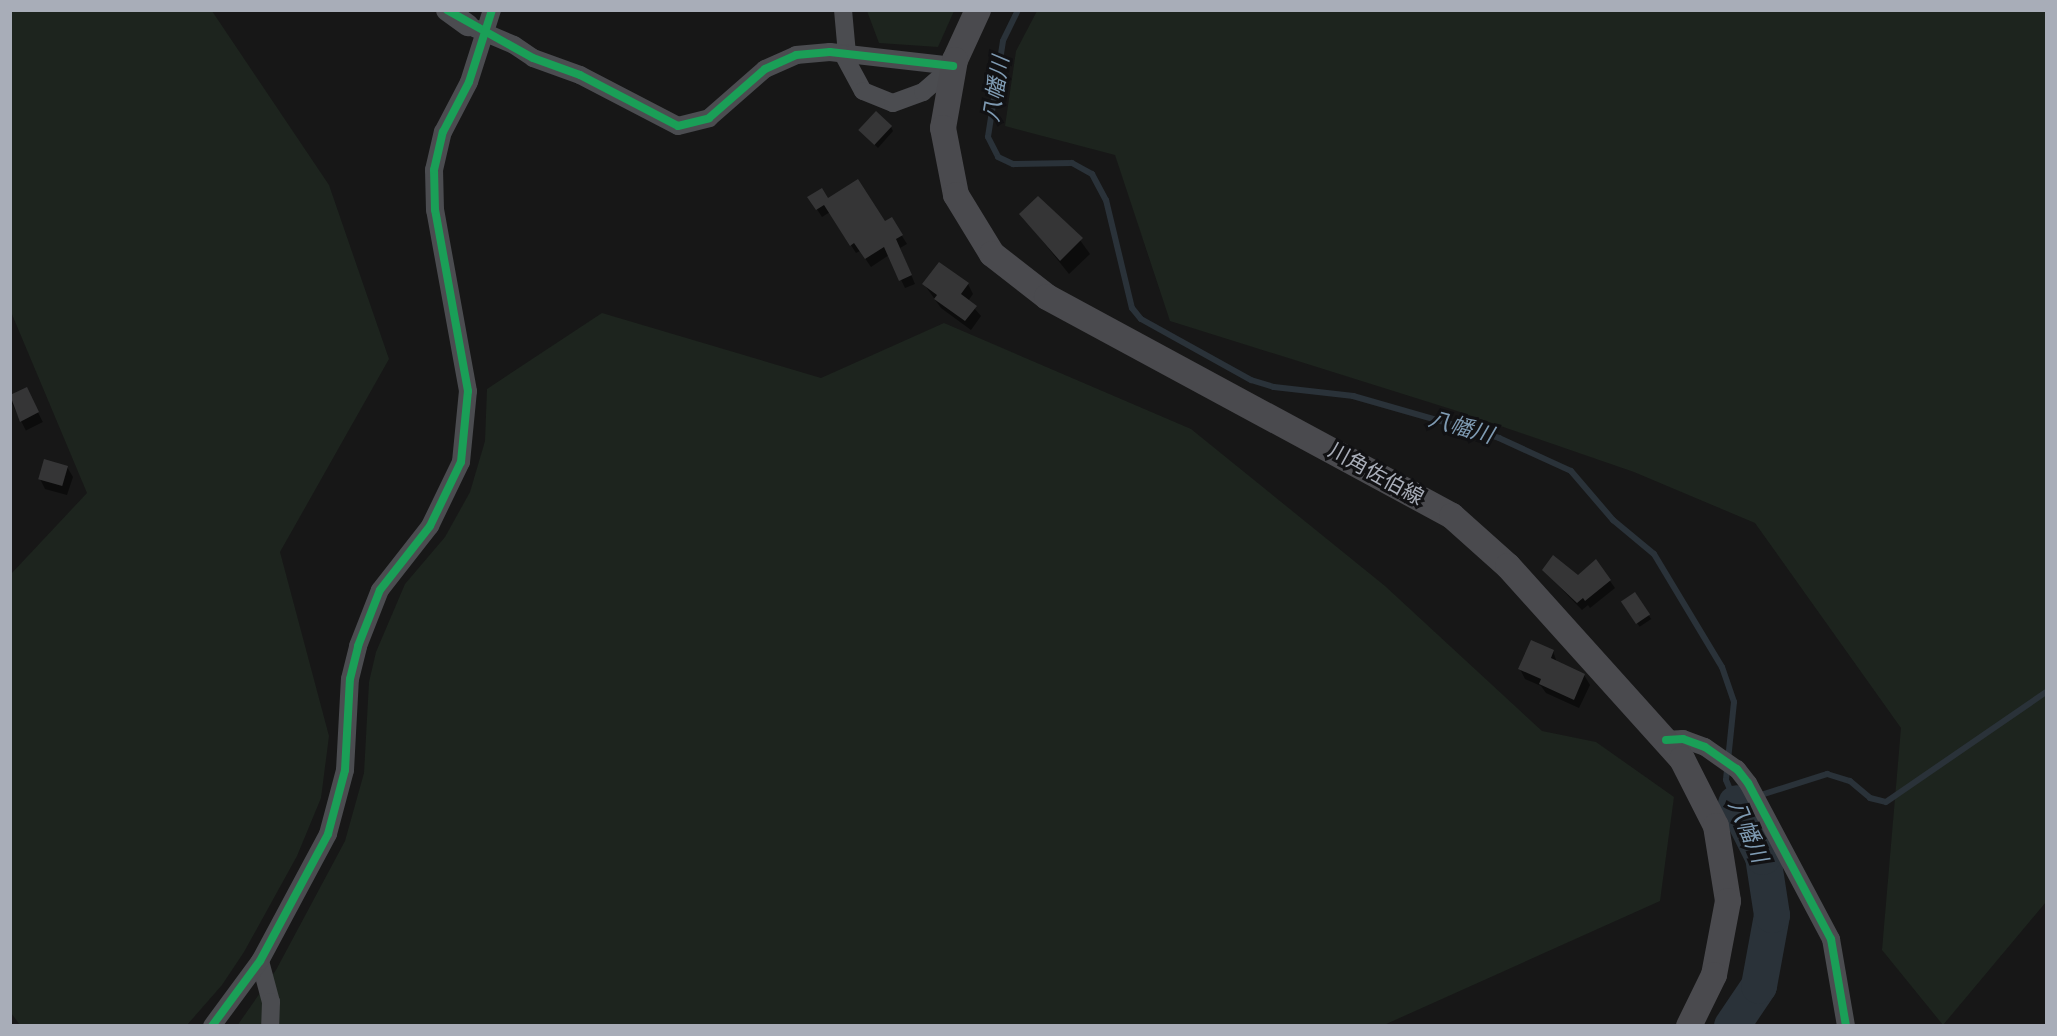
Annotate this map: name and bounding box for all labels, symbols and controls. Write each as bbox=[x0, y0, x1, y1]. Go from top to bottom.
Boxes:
water label: 八幡川 bbox=[978, 54, 1014, 124]
water label: 八幡川 bbox=[1426, 405, 1496, 449]
street label: 川角佐伯線 bbox=[1324, 438, 1428, 510]
water label: 八幡川 bbox=[1723, 795, 1773, 867]

